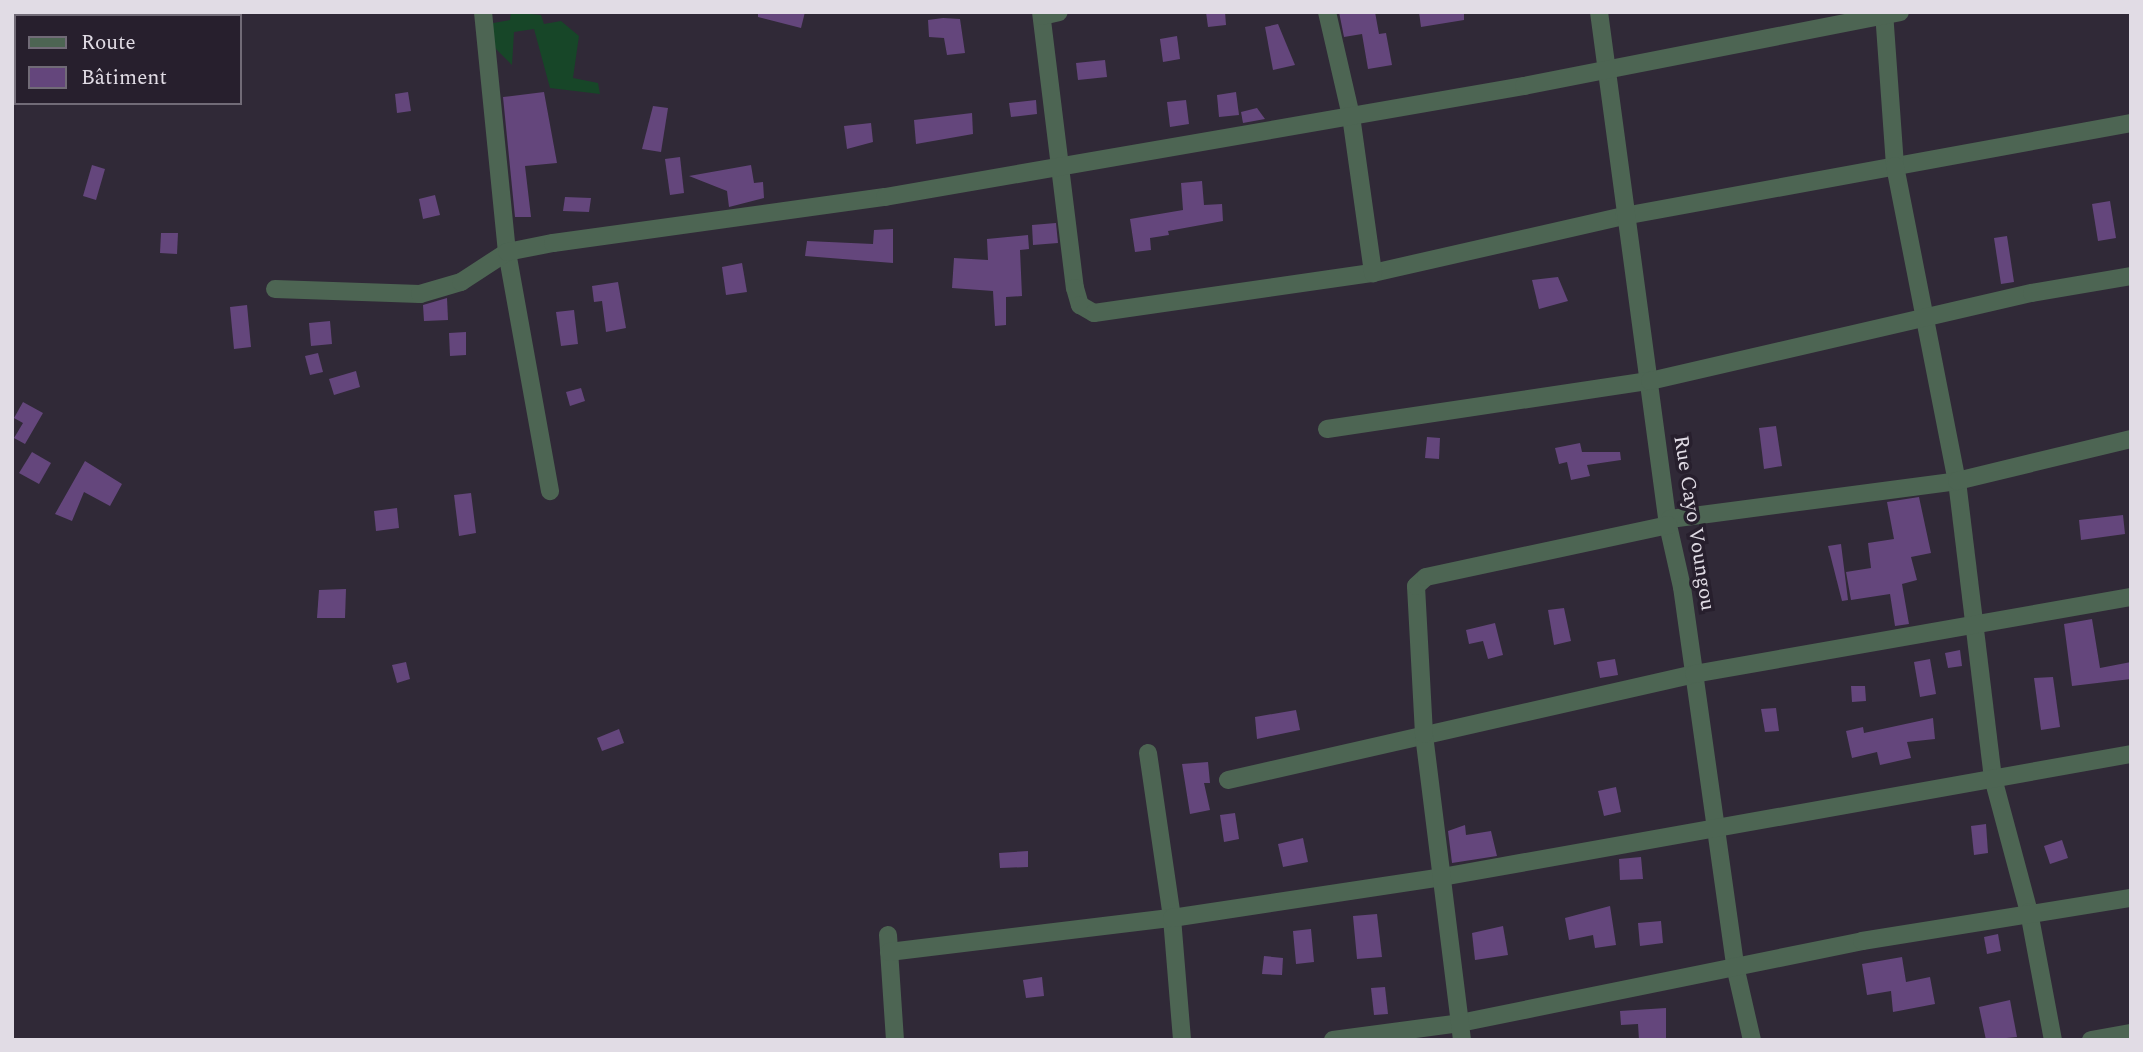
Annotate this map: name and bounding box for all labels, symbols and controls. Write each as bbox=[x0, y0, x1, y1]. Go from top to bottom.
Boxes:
legend bbox=[14, 14, 242, 105]
text: Route bbox=[81, 27, 136, 59]
text: Bâtiment bbox=[81, 62, 167, 94]
street label: Rue Cayo Voungou bbox=[1668, 433, 1720, 613]

